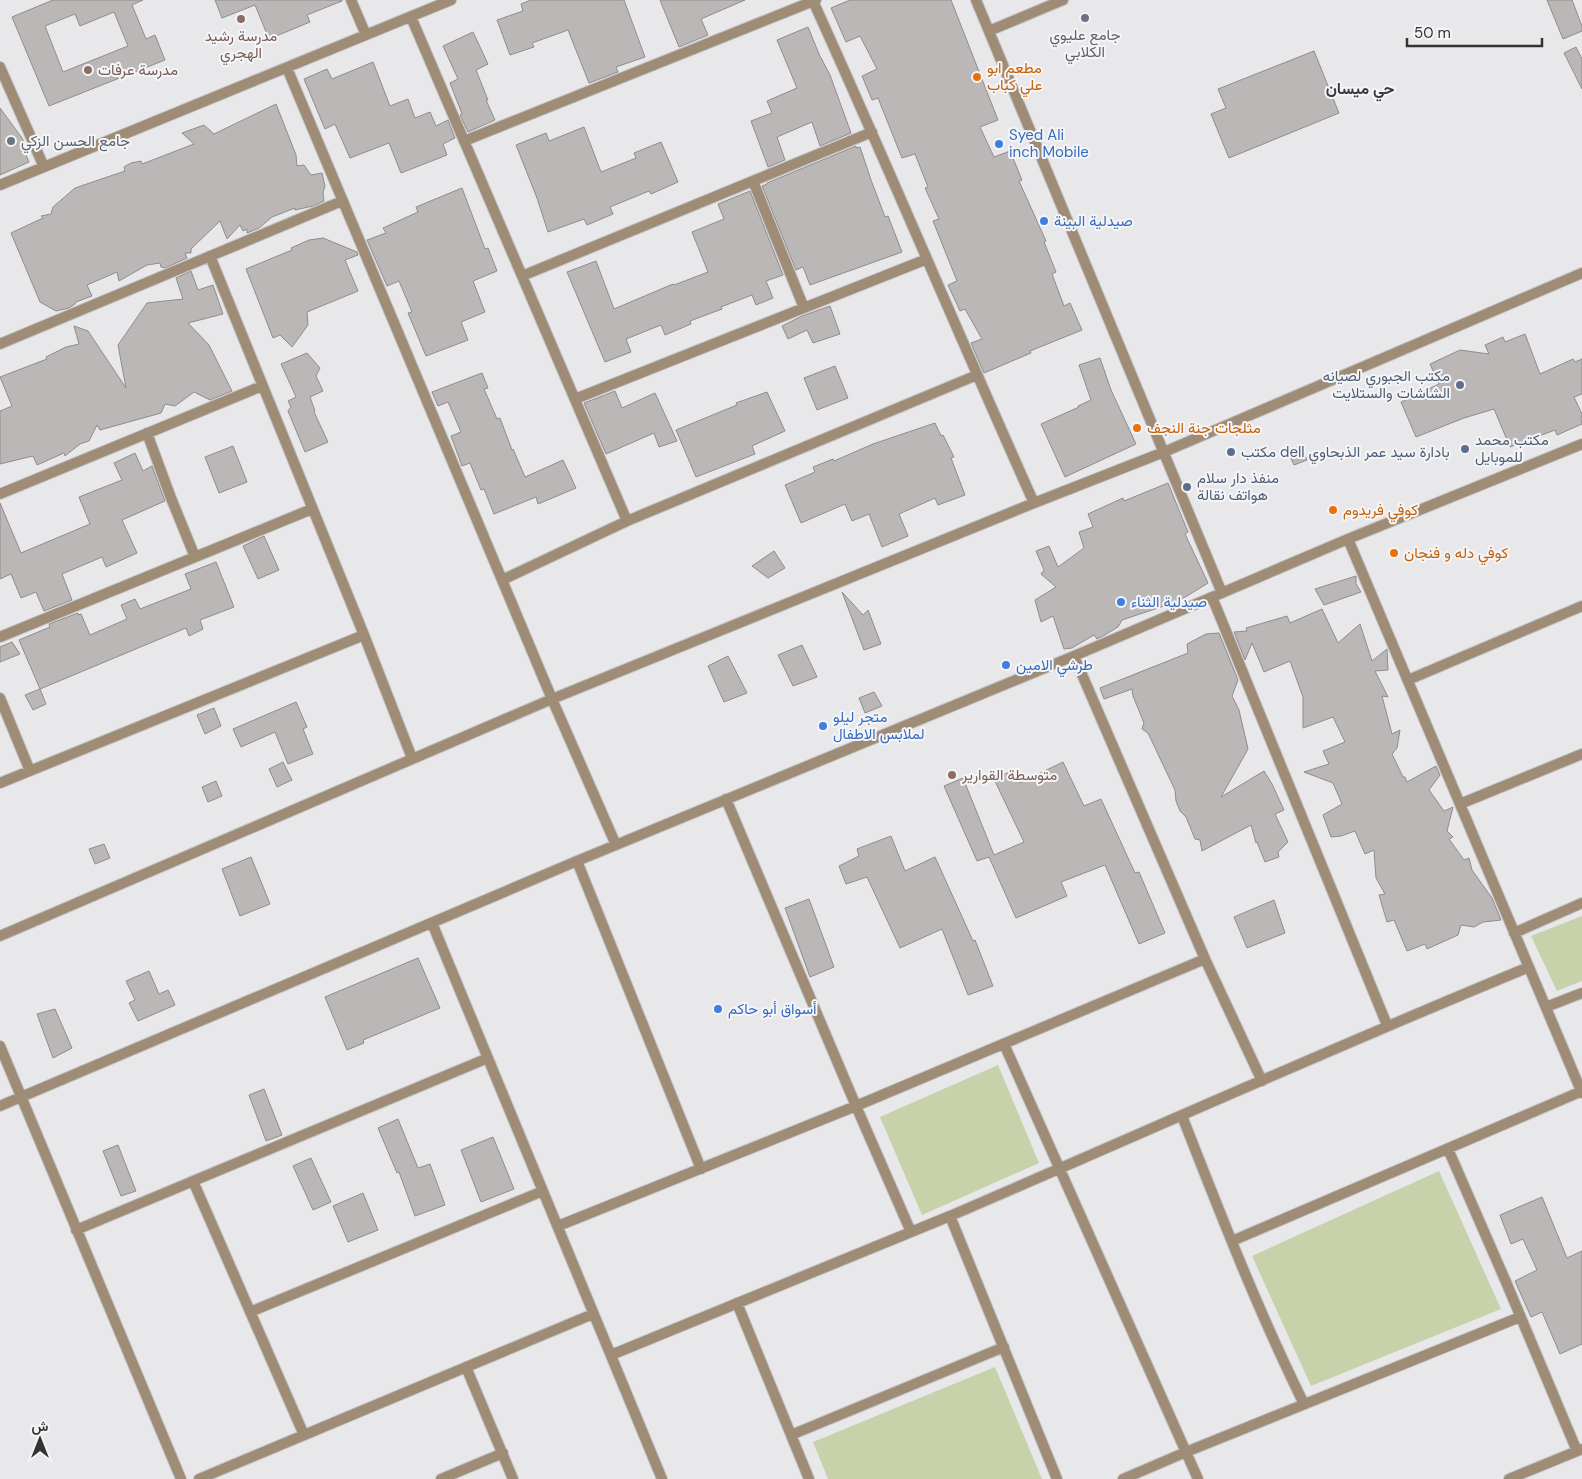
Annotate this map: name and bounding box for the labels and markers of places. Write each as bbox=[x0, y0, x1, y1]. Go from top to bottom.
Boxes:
marker: جامع عليوي الكلابي bbox=[1079, 12, 1091, 24]
marker: مدرسة رشيد الهجري bbox=[235, 13, 247, 25]
place label: جامع عليوي الكلابي bbox=[1049, 25, 1121, 65]
place label: مدرسة رشيد الهجري bbox=[205, 26, 277, 66]
place label: مطعم ابو علي كباب bbox=[987, 58, 1042, 98]
place label: مدرسة عرفات bbox=[98, 60, 178, 80]
marker: مدرسة عرفات bbox=[82, 64, 94, 76]
marker: مطعم ابو علي كباب bbox=[971, 71, 983, 83]
place label: Syed Ali inch Mobile bbox=[1009, 125, 1089, 162]
place label: جامع الحسن الزكي bbox=[21, 131, 130, 154]
marker: جامع الحسن الزكي bbox=[5, 135, 17, 147]
marker: Syed Ali inch Mobile bbox=[993, 138, 1005, 150]
place label: صيدلية البينة bbox=[1054, 211, 1133, 231]
marker: صيدلية البينة bbox=[1038, 215, 1050, 227]
place label: مكتب الجبوري لصيانه الشاشات والستلايت bbox=[1323, 366, 1450, 403]
marker: مكتب الجبوري لصيانه الشاشات والستلايت bbox=[1454, 379, 1466, 391]
place label: مثلجات جنة النجف bbox=[1147, 418, 1261, 438]
marker: مثلجات جنة النجف bbox=[1131, 422, 1143, 434]
place label: مكتب محمد للموبايل bbox=[1475, 430, 1549, 467]
place label: مكتب dell بادارة سيد عمر الذبحاوي bbox=[1241, 442, 1450, 465]
marker: مكتب محمد للموبايل bbox=[1459, 443, 1471, 455]
marker: مكتب dell بادارة سيد عمر الذبحاوي bbox=[1225, 446, 1237, 458]
place label: منفذ دار سلام هواتف نقالة bbox=[1197, 468, 1279, 505]
marker: منفذ دار سلام هواتف نقالة bbox=[1181, 481, 1193, 493]
place label: كوفي فريدوم bbox=[1343, 500, 1418, 523]
marker: كوفي فريدوم bbox=[1327, 504, 1339, 516]
place label: كوفي دله و فنجان bbox=[1404, 543, 1508, 566]
marker: كوفي دله و فنجان bbox=[1388, 547, 1400, 559]
place label: صيدلية الثناء bbox=[1131, 592, 1207, 612]
marker: صيدلية الثناء bbox=[1115, 596, 1127, 608]
place label: طرشي الامين bbox=[1016, 655, 1093, 678]
marker: طرشي الامين bbox=[1000, 659, 1012, 671]
place label: متجر ليلو لملابس الاطفال bbox=[833, 707, 925, 744]
marker: متجر ليلو لملابس الاطفال bbox=[817, 720, 829, 732]
place label: متوسطة القوارير bbox=[961, 765, 1057, 785]
marker: متوسطة القوارير bbox=[946, 769, 958, 781]
place label: أسواق أبو حاكم bbox=[728, 999, 817, 1019]
marker: أسواق أبو حاكم bbox=[712, 1003, 724, 1015]

